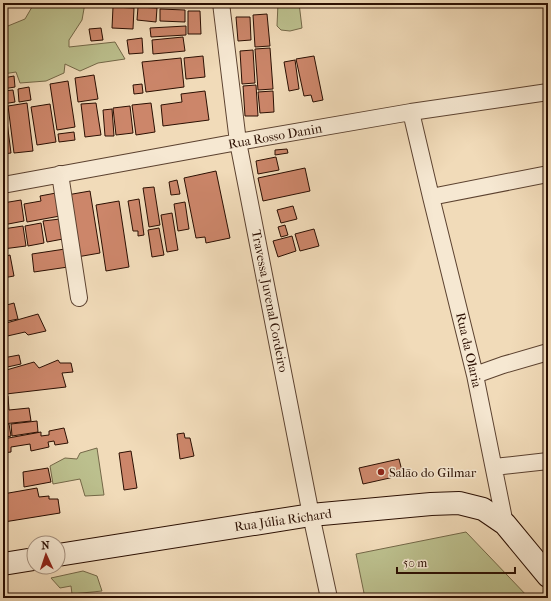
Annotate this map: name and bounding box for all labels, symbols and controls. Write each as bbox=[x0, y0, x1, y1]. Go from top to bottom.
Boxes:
street label: Rua Rosso Danin bbox=[227, 120, 324, 152]
street label: Travessa Juvenal Cordeiro bbox=[249, 228, 291, 374]
street label: Rua da Olaria bbox=[453, 311, 485, 390]
place label: Salão do Gilmar bbox=[389, 465, 477, 480]
marker: Salão do Gilmar bbox=[376, 467, 386, 477]
street label: Rua Júlia Richard bbox=[233, 506, 334, 534]
north arrow bbox=[26, 535, 66, 575]
text: N bbox=[41, 539, 51, 552]
scale bar bbox=[397, 549, 515, 575]
text: 50 m bbox=[403, 556, 427, 570]

